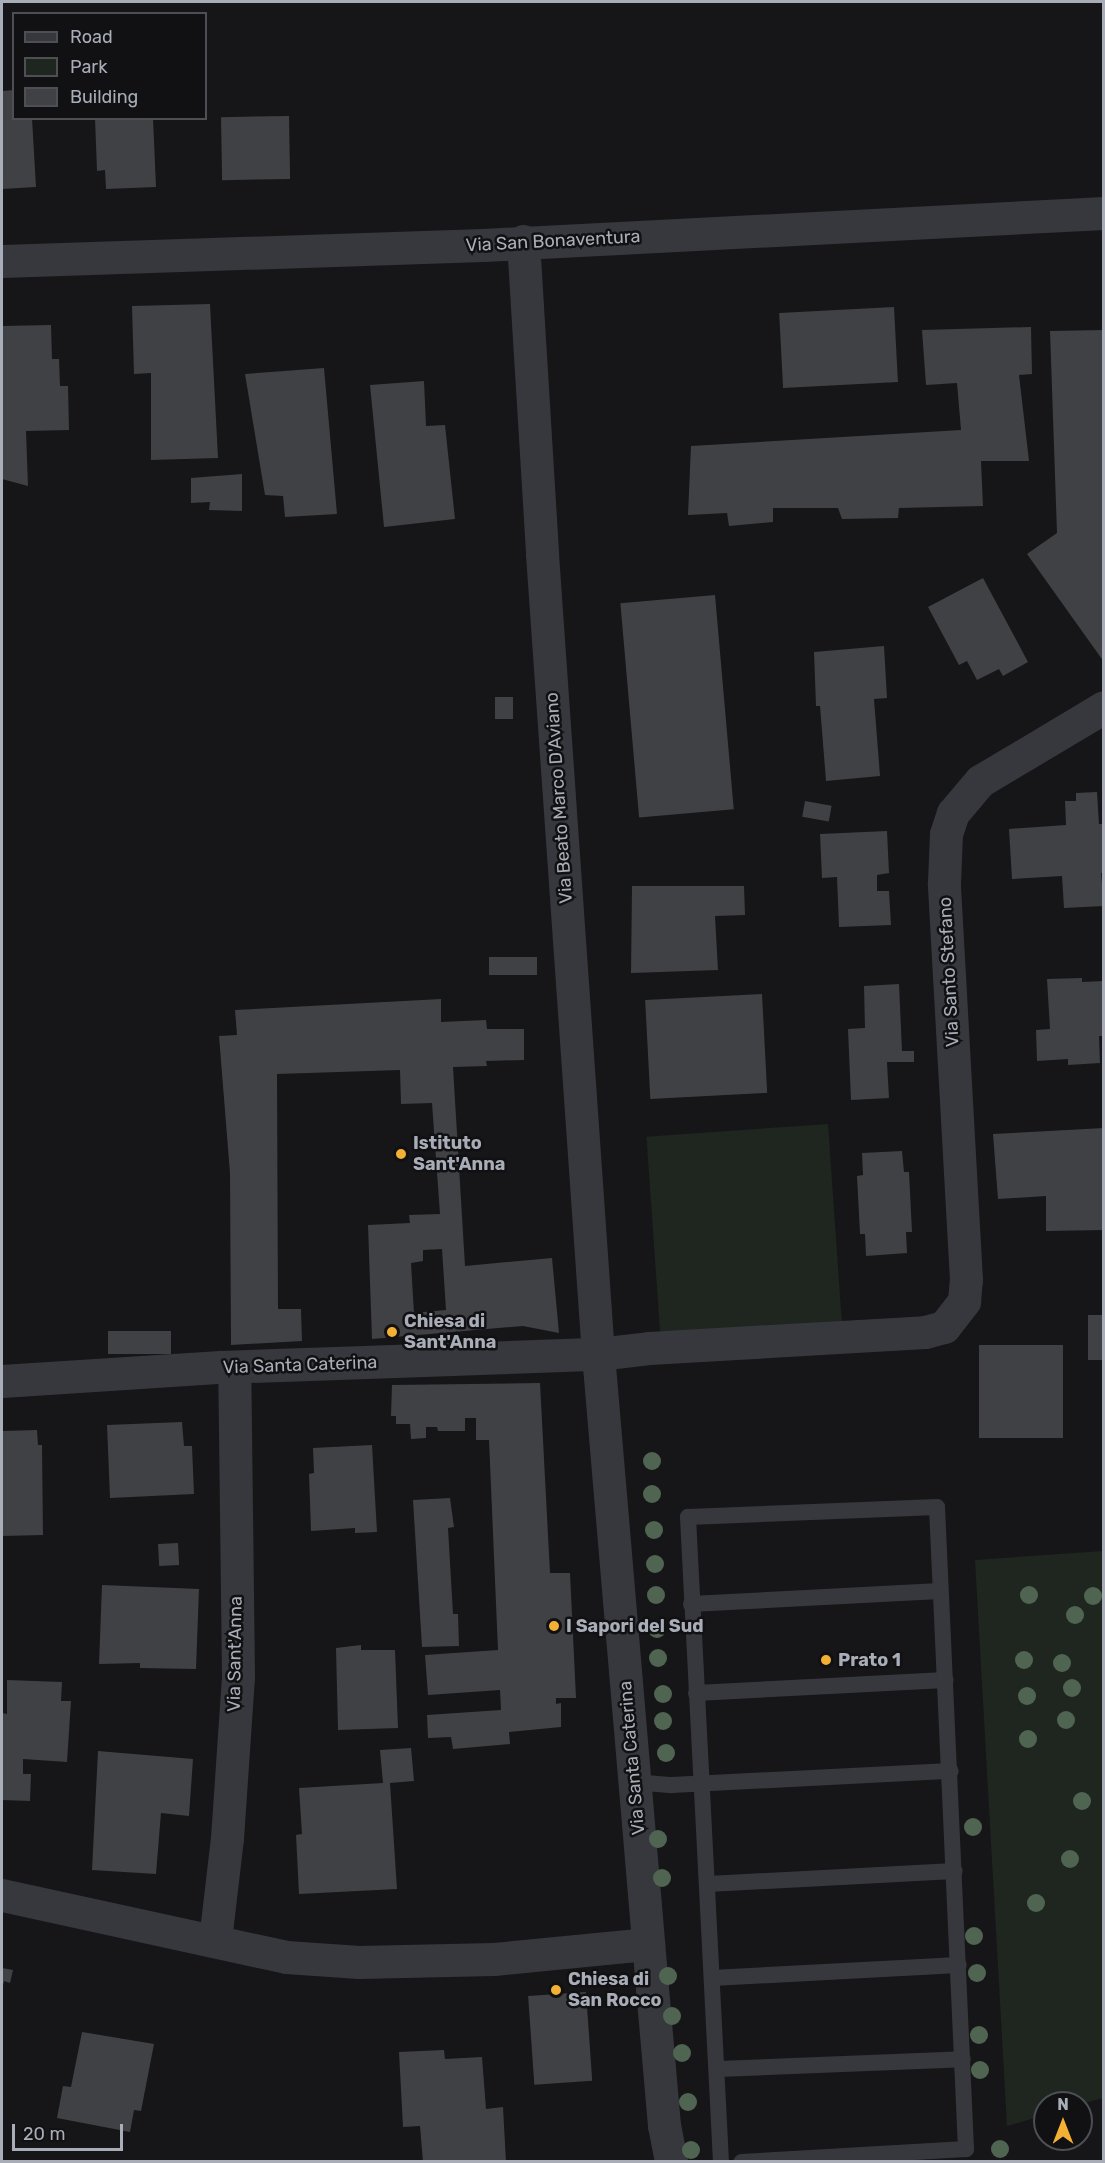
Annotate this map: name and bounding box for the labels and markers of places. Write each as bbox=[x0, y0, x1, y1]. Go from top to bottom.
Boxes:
place label: Istituto Sant'Anna bbox=[413, 1133, 505, 1176]
marker: Istituto Sant'Anna bbox=[394, 1147, 408, 1161]
place label: Chiesa di Sant'Anna bbox=[404, 1311, 496, 1354]
marker: Chiesa di Sant'Anna bbox=[385, 1325, 399, 1339]
place label: I Sapori del Sud bbox=[566, 1615, 704, 1637]
marker: I Sapori del Sud bbox=[547, 1619, 561, 1633]
place label: Prato 1 bbox=[838, 1649, 901, 1671]
marker: Prato 1 bbox=[819, 1653, 833, 1667]
place label: Chiesa di San Rocco bbox=[568, 1969, 662, 2012]
marker: Chiesa di San Rocco bbox=[549, 1983, 563, 1997]

